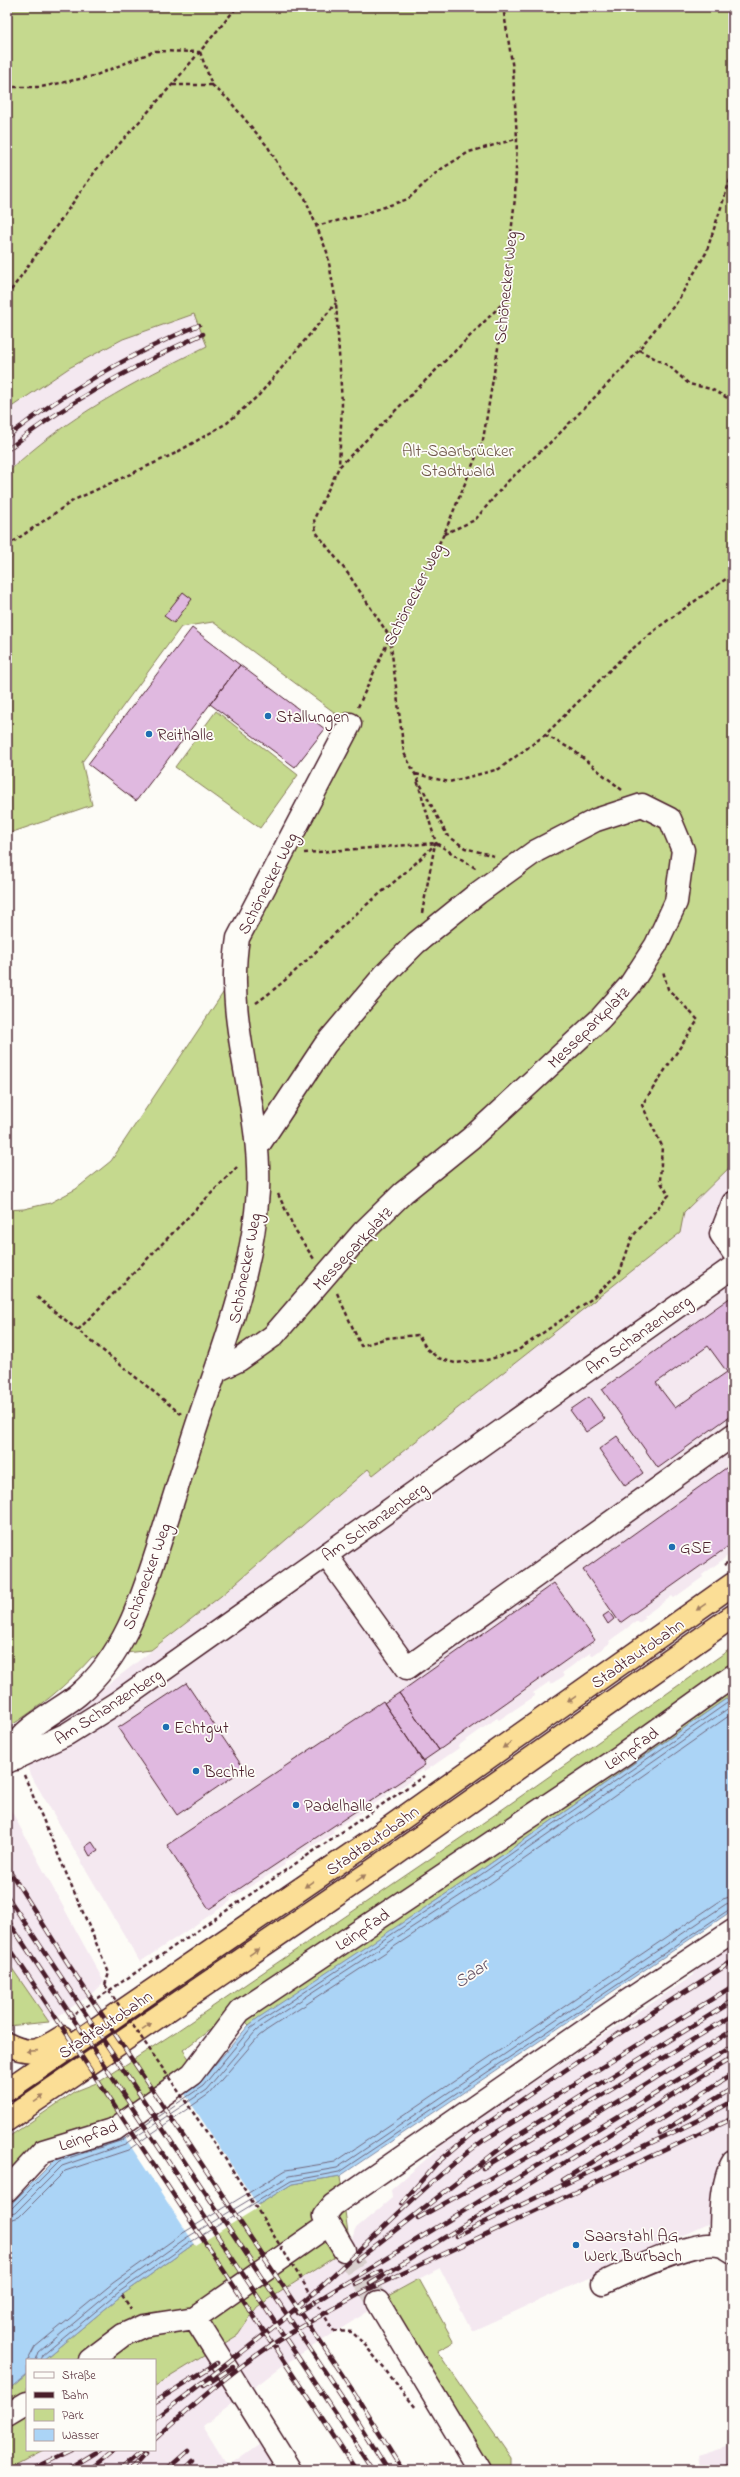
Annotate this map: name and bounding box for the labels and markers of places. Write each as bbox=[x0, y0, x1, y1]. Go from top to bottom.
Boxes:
place label: Stallungen bbox=[276, 705, 349, 732]
marker: Stallungen bbox=[263, 711, 273, 721]
place label: Reithalle bbox=[157, 723, 214, 748]
marker: Reithalle bbox=[144, 729, 154, 739]
place label: GSE bbox=[680, 1536, 712, 1561]
marker: GSE bbox=[667, 1542, 677, 1552]
place label: Echtgut bbox=[174, 1716, 229, 1743]
marker: Echtgut bbox=[161, 1722, 171, 1732]
place label: Bechtle bbox=[203, 1760, 255, 1785]
marker: Bechtle bbox=[191, 1766, 201, 1776]
place label: Padelhalle bbox=[304, 1794, 373, 1819]
marker: Padelhalle bbox=[291, 1800, 301, 1810]
place label: Saarstahl AG Werk Burbach bbox=[584, 2224, 682, 2269]
marker: Saarstahl AG Werk Burbach bbox=[571, 2240, 581, 2250]

